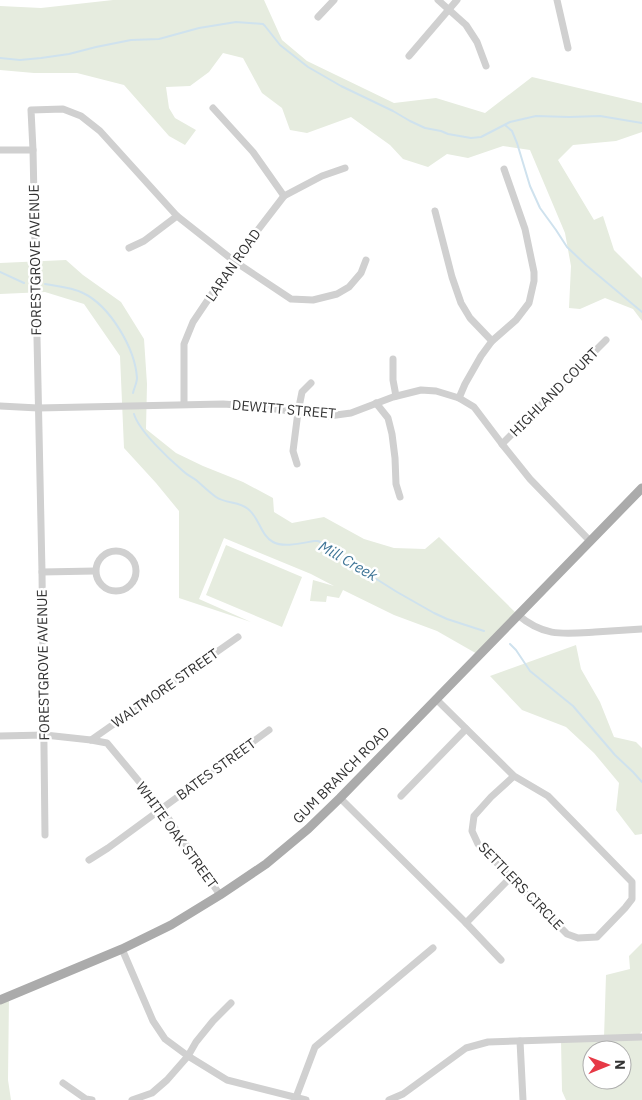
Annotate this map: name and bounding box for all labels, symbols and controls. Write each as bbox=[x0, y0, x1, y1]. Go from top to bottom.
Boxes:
street label: FORESTGROVE AVENUE bbox=[25, 184, 45, 336]
street label: LARAN ROAD bbox=[201, 225, 265, 305]
street label: HIGHLAND COURT bbox=[506, 344, 602, 440]
street label: DEWITT STREET bbox=[231, 395, 337, 423]
water label: Mill Creek bbox=[316, 536, 381, 585]
street label: FORESTGROVE AVENUE bbox=[33, 589, 53, 741]
street label: WALTMORE STREET bbox=[108, 644, 222, 732]
street label: GUM BRANCH ROAD bbox=[289, 723, 393, 827]
street label: BATES STREET bbox=[173, 734, 259, 804]
street label: WHITE OAK STREET bbox=[132, 778, 222, 892]
street label: SETTLERS CIRCLE bbox=[475, 838, 567, 934]
north arrow bbox=[582, 1040, 632, 1090]
text: N bbox=[611, 1060, 629, 1070]

